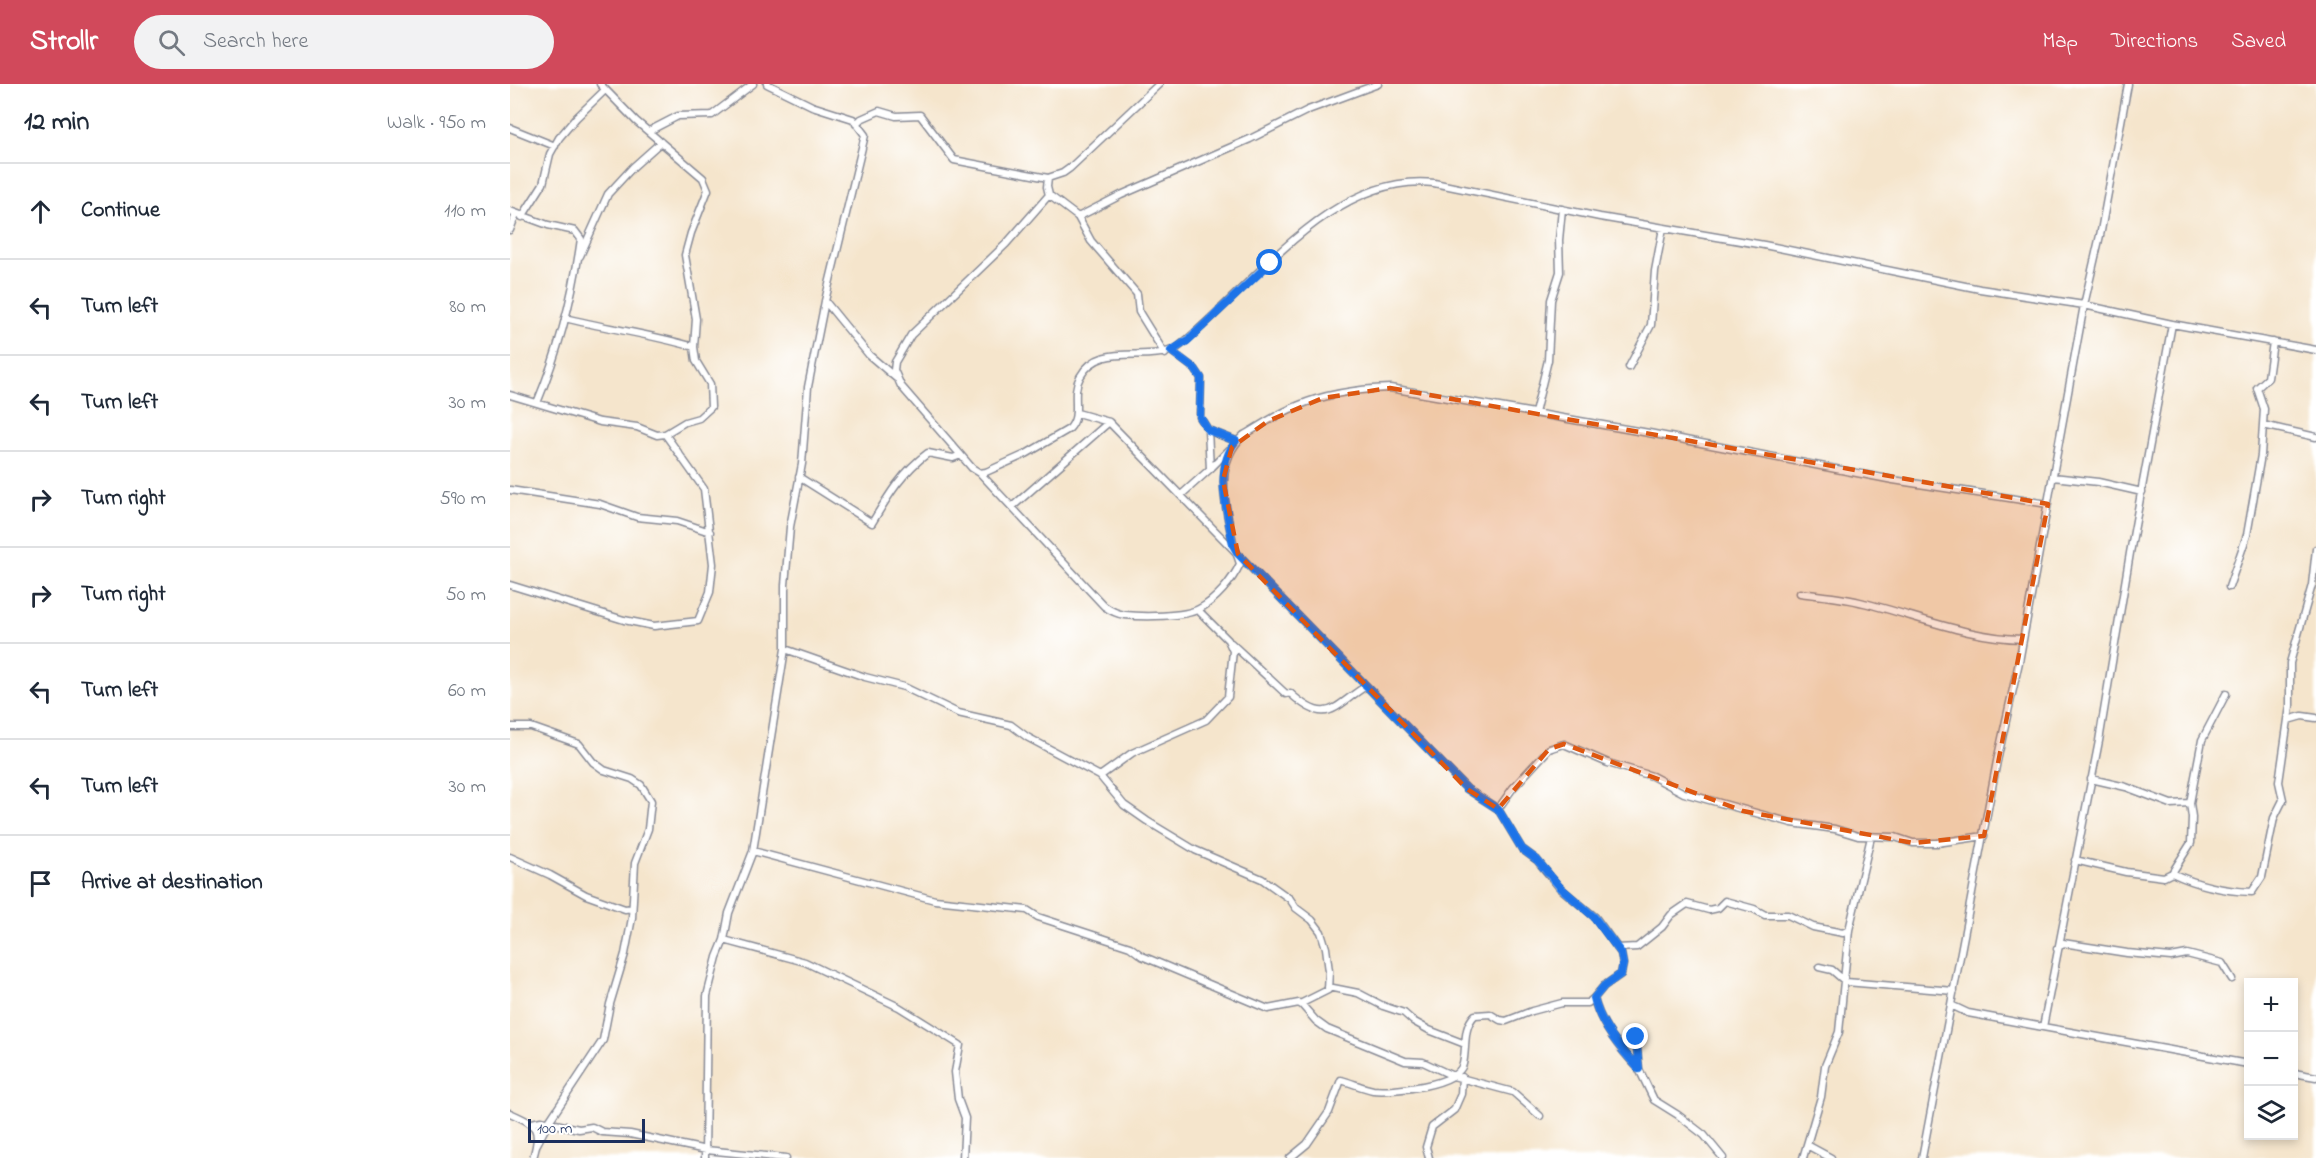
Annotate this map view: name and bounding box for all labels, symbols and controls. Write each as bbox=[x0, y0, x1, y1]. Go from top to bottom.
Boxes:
search box bbox=[134, 15, 554, 69]
text: Strollr bbox=[30, 22, 98, 63]
icon: search bbox=[155, 26, 188, 59]
text: Search here bbox=[203, 26, 308, 58]
text: Map bbox=[2042, 27, 2078, 57]
text: Directions bbox=[2111, 27, 2198, 57]
text: Saved bbox=[2231, 27, 2286, 57]
text: 12 min bbox=[24, 104, 89, 142]
text: Walk · 950 m bbox=[387, 109, 486, 138]
icon: ahead bbox=[24, 195, 57, 228]
text: Continue bbox=[81, 195, 160, 227]
text: 110 m bbox=[444, 197, 486, 226]
route start bbox=[1256, 249, 1282, 275]
icon: left bbox=[24, 291, 57, 324]
text: Turn left bbox=[81, 291, 158, 323]
text: 80 m bbox=[449, 293, 486, 322]
icon: left bbox=[24, 387, 57, 420]
text: Turn left bbox=[81, 387, 158, 419]
text: 30 m bbox=[449, 389, 486, 418]
icon: right bbox=[24, 483, 57, 516]
text: Turn right bbox=[81, 483, 166, 515]
text: 590 m bbox=[439, 485, 486, 514]
icon: right bbox=[24, 579, 57, 612]
text: Turn right bbox=[81, 579, 166, 611]
text: 50 m bbox=[445, 581, 486, 610]
icon: left bbox=[24, 675, 57, 708]
text: Turn left bbox=[81, 675, 158, 707]
text: 60 m bbox=[448, 677, 486, 706]
icon: left bbox=[24, 771, 57, 804]
text: Turn left bbox=[81, 771, 158, 803]
text: 30 m bbox=[449, 773, 486, 802]
icon: arrive bbox=[24, 867, 57, 900]
text: Arrive at destination bbox=[81, 867, 263, 899]
map controls bbox=[2244, 978, 2298, 1140]
button: + bbox=[2244, 978, 2298, 1032]
route end bbox=[1622, 1023, 1648, 1049]
button: − bbox=[2244, 1032, 2298, 1086]
button: layers bbox=[2244, 1086, 2298, 1140]
scale bar bbox=[528, 1116, 645, 1144]
text: 100 m bbox=[537, 1117, 572, 1141]

